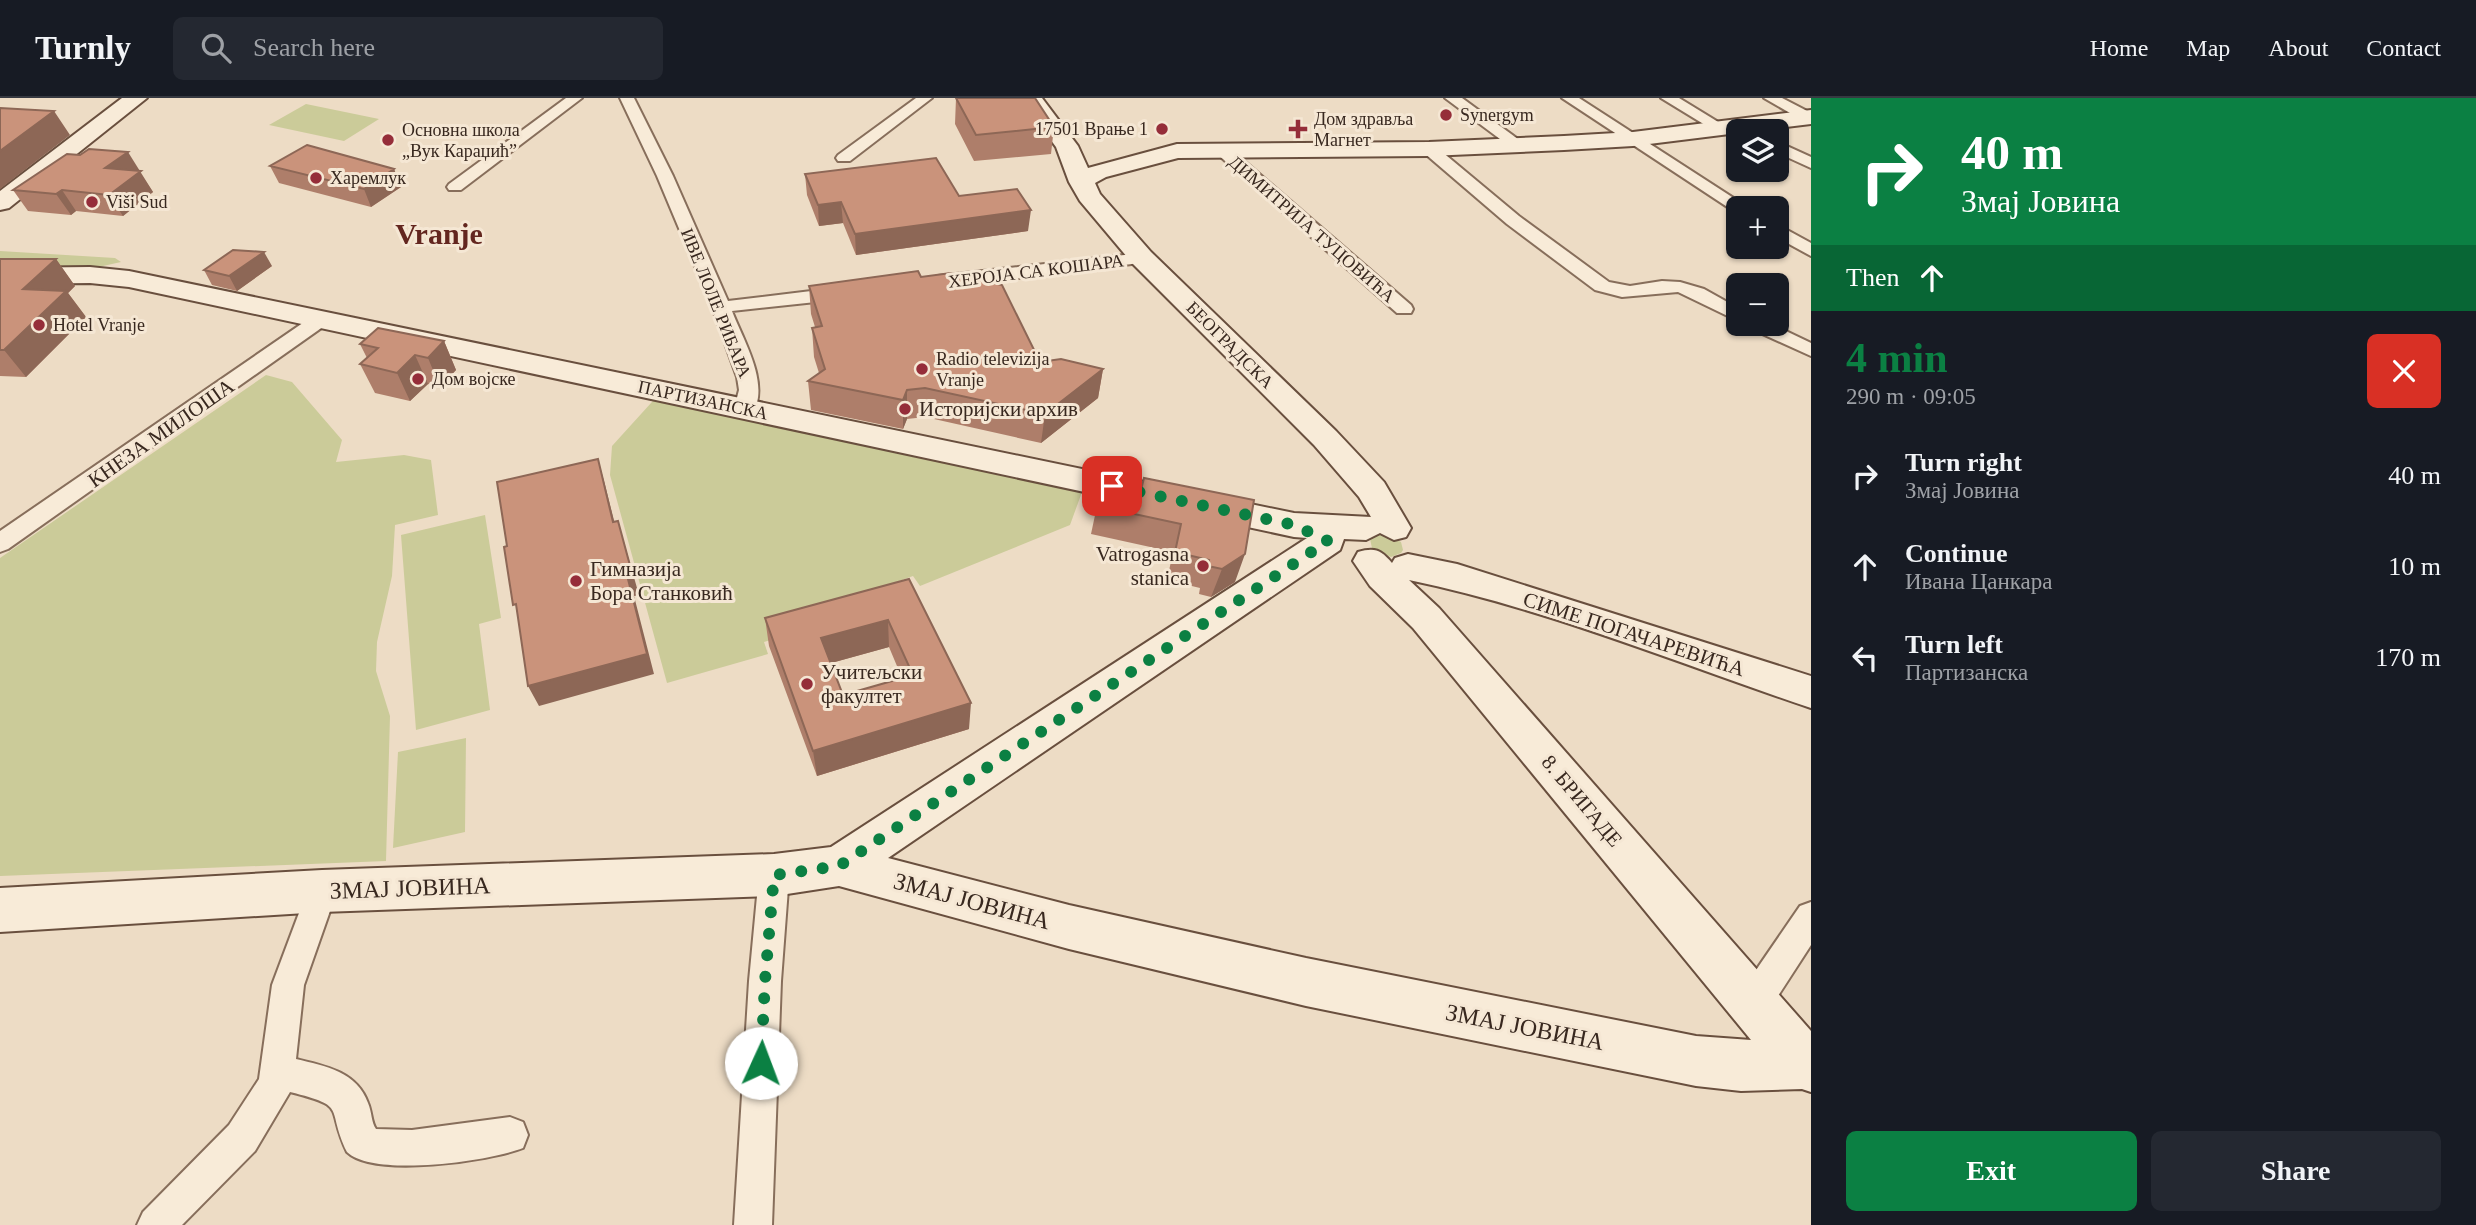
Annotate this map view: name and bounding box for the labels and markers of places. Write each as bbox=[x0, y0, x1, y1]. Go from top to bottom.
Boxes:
place label: Synergym bbox=[1460, 105, 1534, 125]
marker: Synergym bbox=[1438, 107, 1454, 123]
place label: Дом здравља Магнет bbox=[1314, 109, 1413, 150]
place label: 17501 Врање 1 bbox=[1035, 119, 1148, 139]
marker: Дом здравља Магнет bbox=[1288, 119, 1308, 139]
place label: Основна школа „Вук Караџић” bbox=[402, 120, 520, 161]
marker: 17501 Врање 1 bbox=[1154, 121, 1170, 137]
marker: Основна школа „Вук Караџић” bbox=[380, 132, 396, 148]
place label: Харемлук bbox=[330, 168, 406, 188]
marker: Харемлук bbox=[308, 170, 324, 186]
place label: Viši Sud bbox=[106, 192, 167, 212]
marker: Viši Sud bbox=[84, 194, 100, 210]
place label: Hotel Vranje bbox=[53, 315, 145, 335]
marker: Hotel Vranje bbox=[31, 317, 47, 333]
place label: Radio televizija Vranje bbox=[936, 349, 1049, 390]
marker: Radio televizija Vranje bbox=[914, 361, 930, 377]
place label: Дом војске bbox=[432, 369, 515, 389]
marker: Дом војске bbox=[410, 371, 426, 387]
place label: Историјски архив bbox=[919, 397, 1078, 421]
marker: Историјски архив bbox=[897, 401, 913, 417]
pin bbox=[1082, 456, 1142, 516]
place label: Vatrogasna stanica bbox=[1096, 542, 1190, 590]
place label: Гимназија Бора Станковић bbox=[590, 557, 733, 605]
marker: Vatrogasna stanica bbox=[1195, 558, 1211, 574]
marker: Гимназија Бора Станковић bbox=[568, 573, 584, 589]
place label: Учитељски факултет bbox=[821, 660, 922, 708]
marker: Учитељски факултет bbox=[799, 676, 815, 692]

